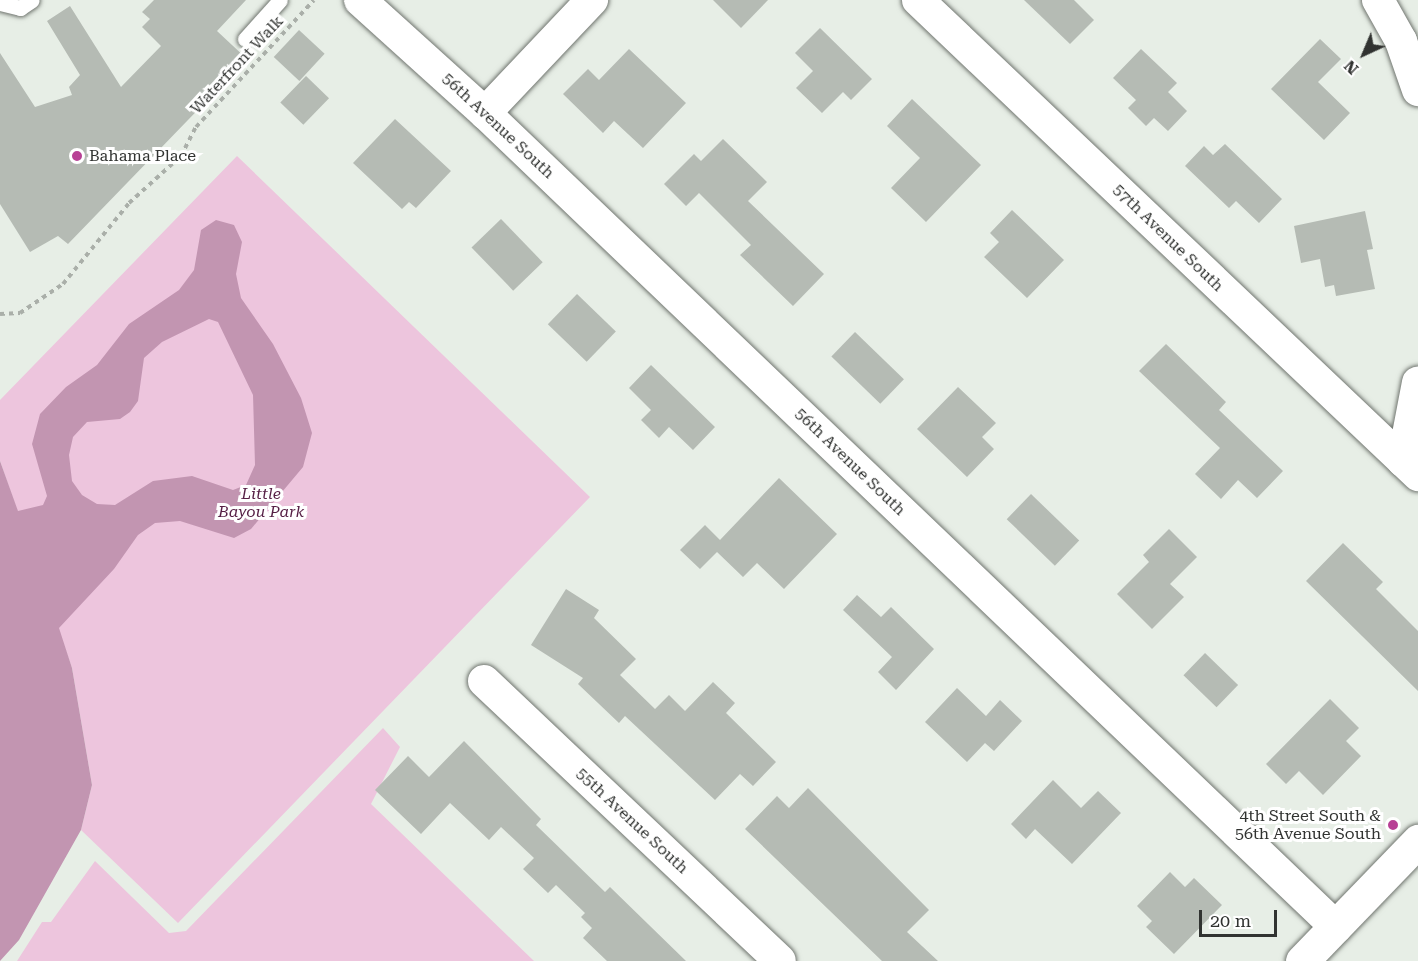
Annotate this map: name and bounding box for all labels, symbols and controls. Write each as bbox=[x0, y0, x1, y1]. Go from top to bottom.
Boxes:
street label: Waterfront Walk bbox=[187, 12, 287, 118]
north arrow bbox=[1334, 24, 1394, 84]
text: N bbox=[1340, 56, 1362, 78]
street label: 56th Avenue South bbox=[438, 69, 558, 183]
place label: Bahama Place bbox=[89, 146, 196, 166]
marker: Bahama Place bbox=[70, 149, 84, 163]
street label: 57th Avenue South bbox=[1109, 180, 1227, 296]
street label: 56th Avenue South bbox=[791, 404, 909, 520]
park label: Little Bayou Park bbox=[218, 484, 304, 522]
street label: 55th Avenue South bbox=[572, 764, 692, 878]
place label: 4th Street South & 56th Avenue South bbox=[1235, 806, 1381, 844]
marker: 4th Street South & 56th Avenue South bbox=[1386, 818, 1400, 832]
scale bar bbox=[1202, 898, 1280, 936]
text: 20 m bbox=[1210, 910, 1251, 931]

